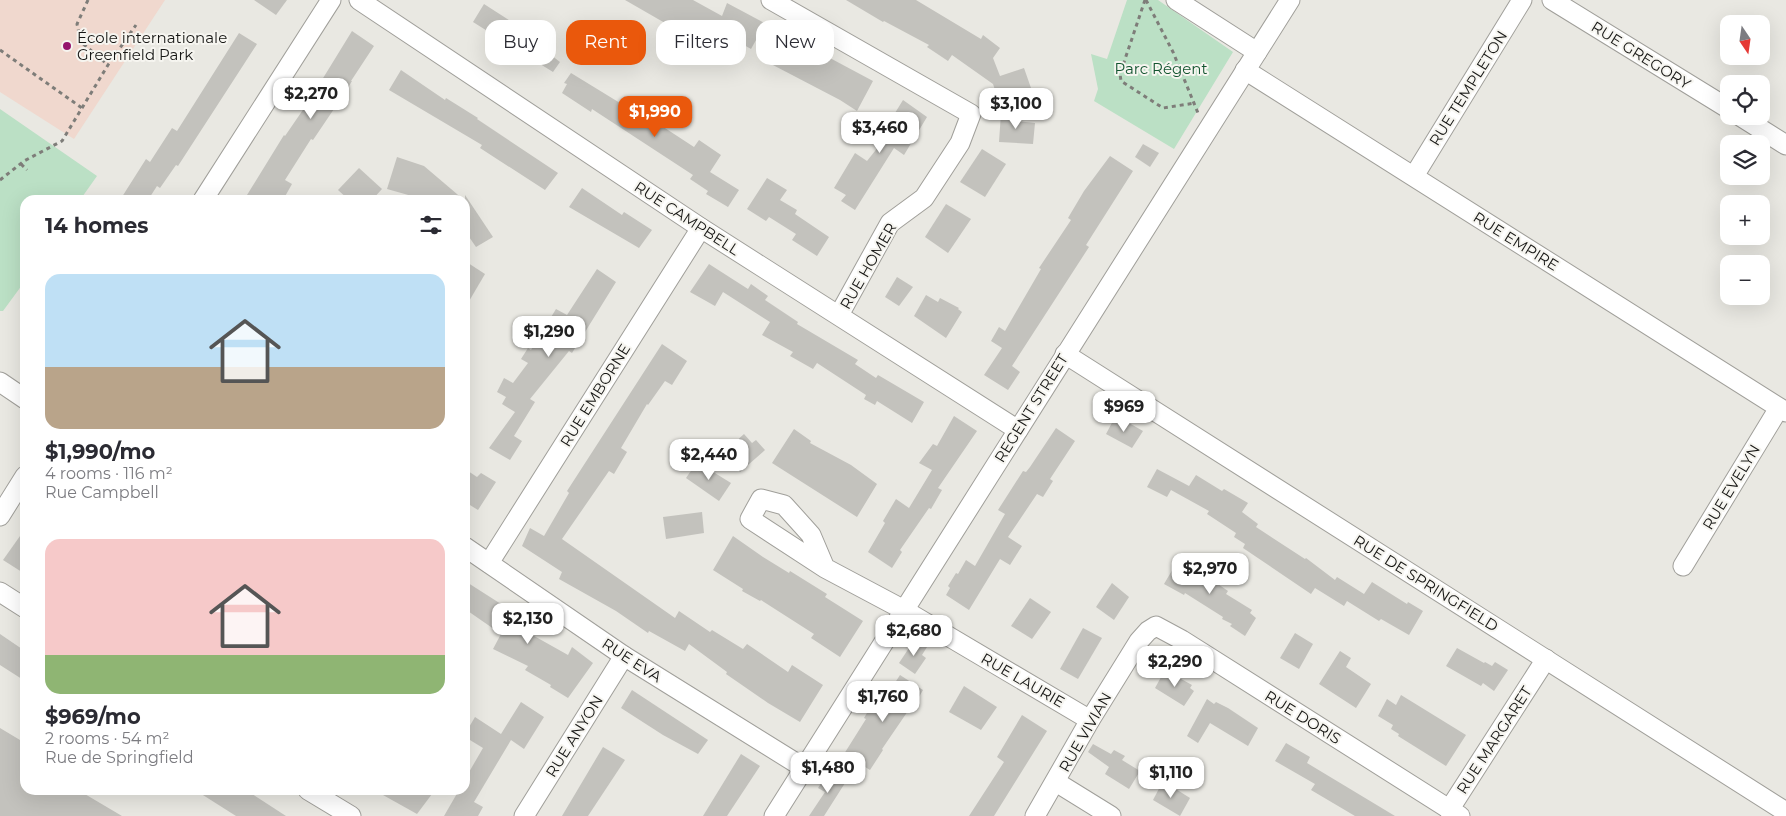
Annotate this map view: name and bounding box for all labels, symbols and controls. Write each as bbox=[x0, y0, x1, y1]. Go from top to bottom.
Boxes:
north arrow bbox=[1720, 15, 1770, 65]
map controls bbox=[1720, 15, 1770, 305]
street label: RUE GREGORY bbox=[1588, 17, 1695, 93]
chip: Buy bbox=[485, 20, 556, 65]
chip: Rent bbox=[566, 20, 646, 65]
chip: Filters bbox=[656, 20, 746, 65]
chip: New bbox=[756, 20, 834, 65]
street label: RUE TEMPLETON bbox=[1425, 27, 1511, 149]
place label: École internationale Greenfield Park bbox=[77, 28, 227, 64]
marker: École internationale Greenfield Park bbox=[61, 40, 73, 52]
park label: Parc Régent bbox=[1114, 59, 1208, 78]
button: locate bbox=[1720, 75, 1770, 125]
pin: $2,270 bbox=[270, 78, 352, 120]
text: $2,270 bbox=[284, 84, 338, 103]
pin: $3,100 bbox=[975, 88, 1057, 130]
text: $3,100 bbox=[990, 94, 1042, 113]
pin: $1,990 bbox=[614, 96, 696, 138]
text: $1,990 bbox=[629, 102, 681, 121]
pin: $3,460 bbox=[839, 112, 921, 154]
text: $3,460 bbox=[852, 118, 908, 137]
button: layers bbox=[1720, 135, 1770, 185]
street label: RUE CAMPBELL bbox=[631, 177, 743, 259]
button: + bbox=[1720, 195, 1770, 245]
street label: RUE EMPIRE bbox=[1470, 207, 1562, 275]
icon: filters bbox=[417, 211, 445, 239]
text: 14 homes bbox=[45, 213, 149, 238]
street label: RUE HOMER bbox=[836, 219, 900, 313]
button: − bbox=[1720, 255, 1770, 305]
icon: home bbox=[200, 306, 290, 396]
pin: $1,290 bbox=[508, 316, 590, 358]
text: $1,290 bbox=[523, 322, 575, 341]
street label: RUE EMBORNE bbox=[556, 340, 634, 450]
street label: REGENT STREET bbox=[990, 350, 1072, 466]
pin: $969 bbox=[1094, 390, 1154, 433]
text: $969 bbox=[1104, 397, 1144, 416]
pin: $2,440 bbox=[668, 438, 750, 481]
text: $1,990/mo bbox=[45, 439, 155, 464]
street label: RUE EVELYN bbox=[1698, 441, 1764, 533]
text: $2,440 bbox=[681, 445, 737, 464]
text: 4 rooms · 116 m² bbox=[45, 464, 173, 483]
text: Rue Campbell bbox=[45, 483, 159, 502]
street label: RUE DE SPRINGFIELD bbox=[1350, 531, 1502, 635]
pin: $2,970 bbox=[1169, 552, 1251, 595]
text: $2,970 bbox=[1183, 559, 1237, 578]
icon: home bbox=[200, 571, 290, 661]
pin: $2,130 bbox=[487, 602, 569, 645]
text: $2,130 bbox=[503, 609, 553, 628]
pin: $2,680 bbox=[873, 614, 955, 657]
text: $2,680 bbox=[886, 621, 942, 640]
street label: RUE EVA bbox=[599, 634, 666, 686]
pin: $2,290 bbox=[1134, 646, 1216, 688]
street label: RUE LAURIE bbox=[978, 648, 1068, 712]
text: $2,290 bbox=[1148, 652, 1202, 671]
pin: $1,760 bbox=[842, 680, 924, 723]
street label: RUE MARGARET bbox=[1452, 682, 1536, 797]
street label: RUE DORIS bbox=[1261, 686, 1345, 748]
text: $1,760 bbox=[858, 687, 908, 706]
street label: RUE VIVIAN bbox=[1055, 689, 1115, 775]
street label: RUE ANYON bbox=[541, 691, 607, 781]
text: $969/mo bbox=[45, 704, 141, 729]
text: 2 rooms · 54 m² bbox=[45, 729, 169, 748]
text: Rue de Springfield bbox=[45, 748, 194, 767]
pin: $1,480 bbox=[787, 752, 869, 794]
pin: $1,110 bbox=[1130, 756, 1212, 799]
text: $1,480 bbox=[801, 758, 855, 777]
text: $1,110 bbox=[1149, 763, 1193, 782]

